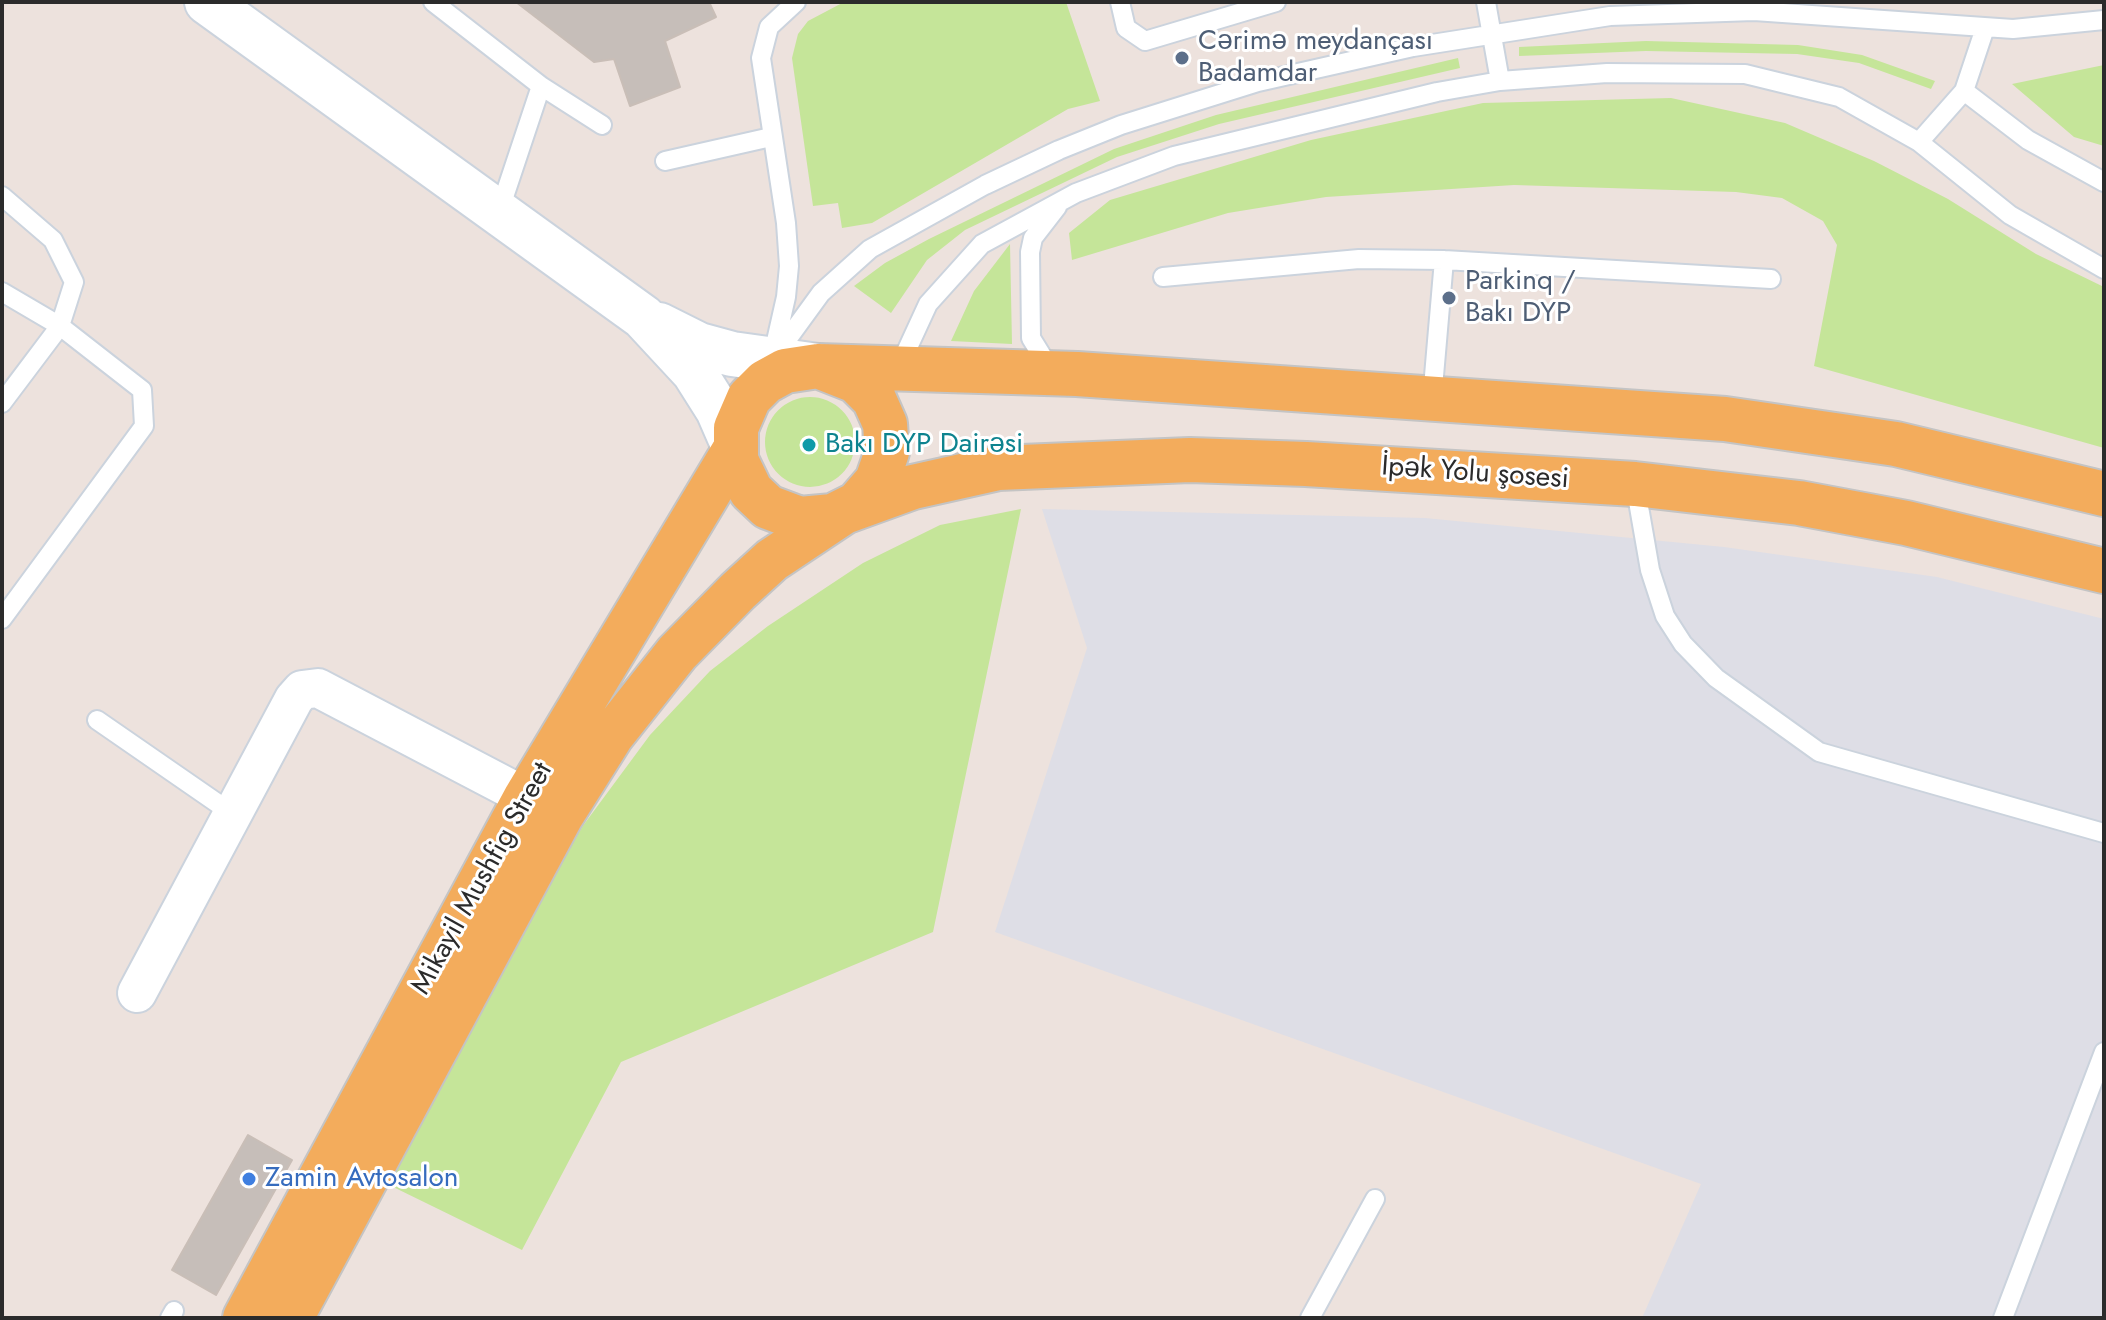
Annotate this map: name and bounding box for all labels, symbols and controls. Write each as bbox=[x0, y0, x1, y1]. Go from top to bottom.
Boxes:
place label: Cərimə meydançası Badamdar bbox=[1198, 25, 1433, 91]
marker: Cərimə meydançası Badamdar bbox=[1173, 49, 1191, 67]
place label: Parkinq / Bakı DYP bbox=[1465, 265, 1576, 331]
marker: Parkinq / Bakı DYP bbox=[1440, 289, 1458, 307]
place label: Bakı DYP Dairəsi bbox=[825, 428, 1023, 462]
marker: Bakı DYP Dairəsi bbox=[800, 436, 818, 454]
street label: İpək Yolu şosesi bbox=[1380, 451, 1570, 497]
street label: Mikayil Mushfig Street bbox=[405, 757, 561, 1001]
place label: Zamin Avtosalon bbox=[265, 1162, 459, 1196]
marker: Zamin Avtosalon bbox=[240, 1170, 258, 1188]

